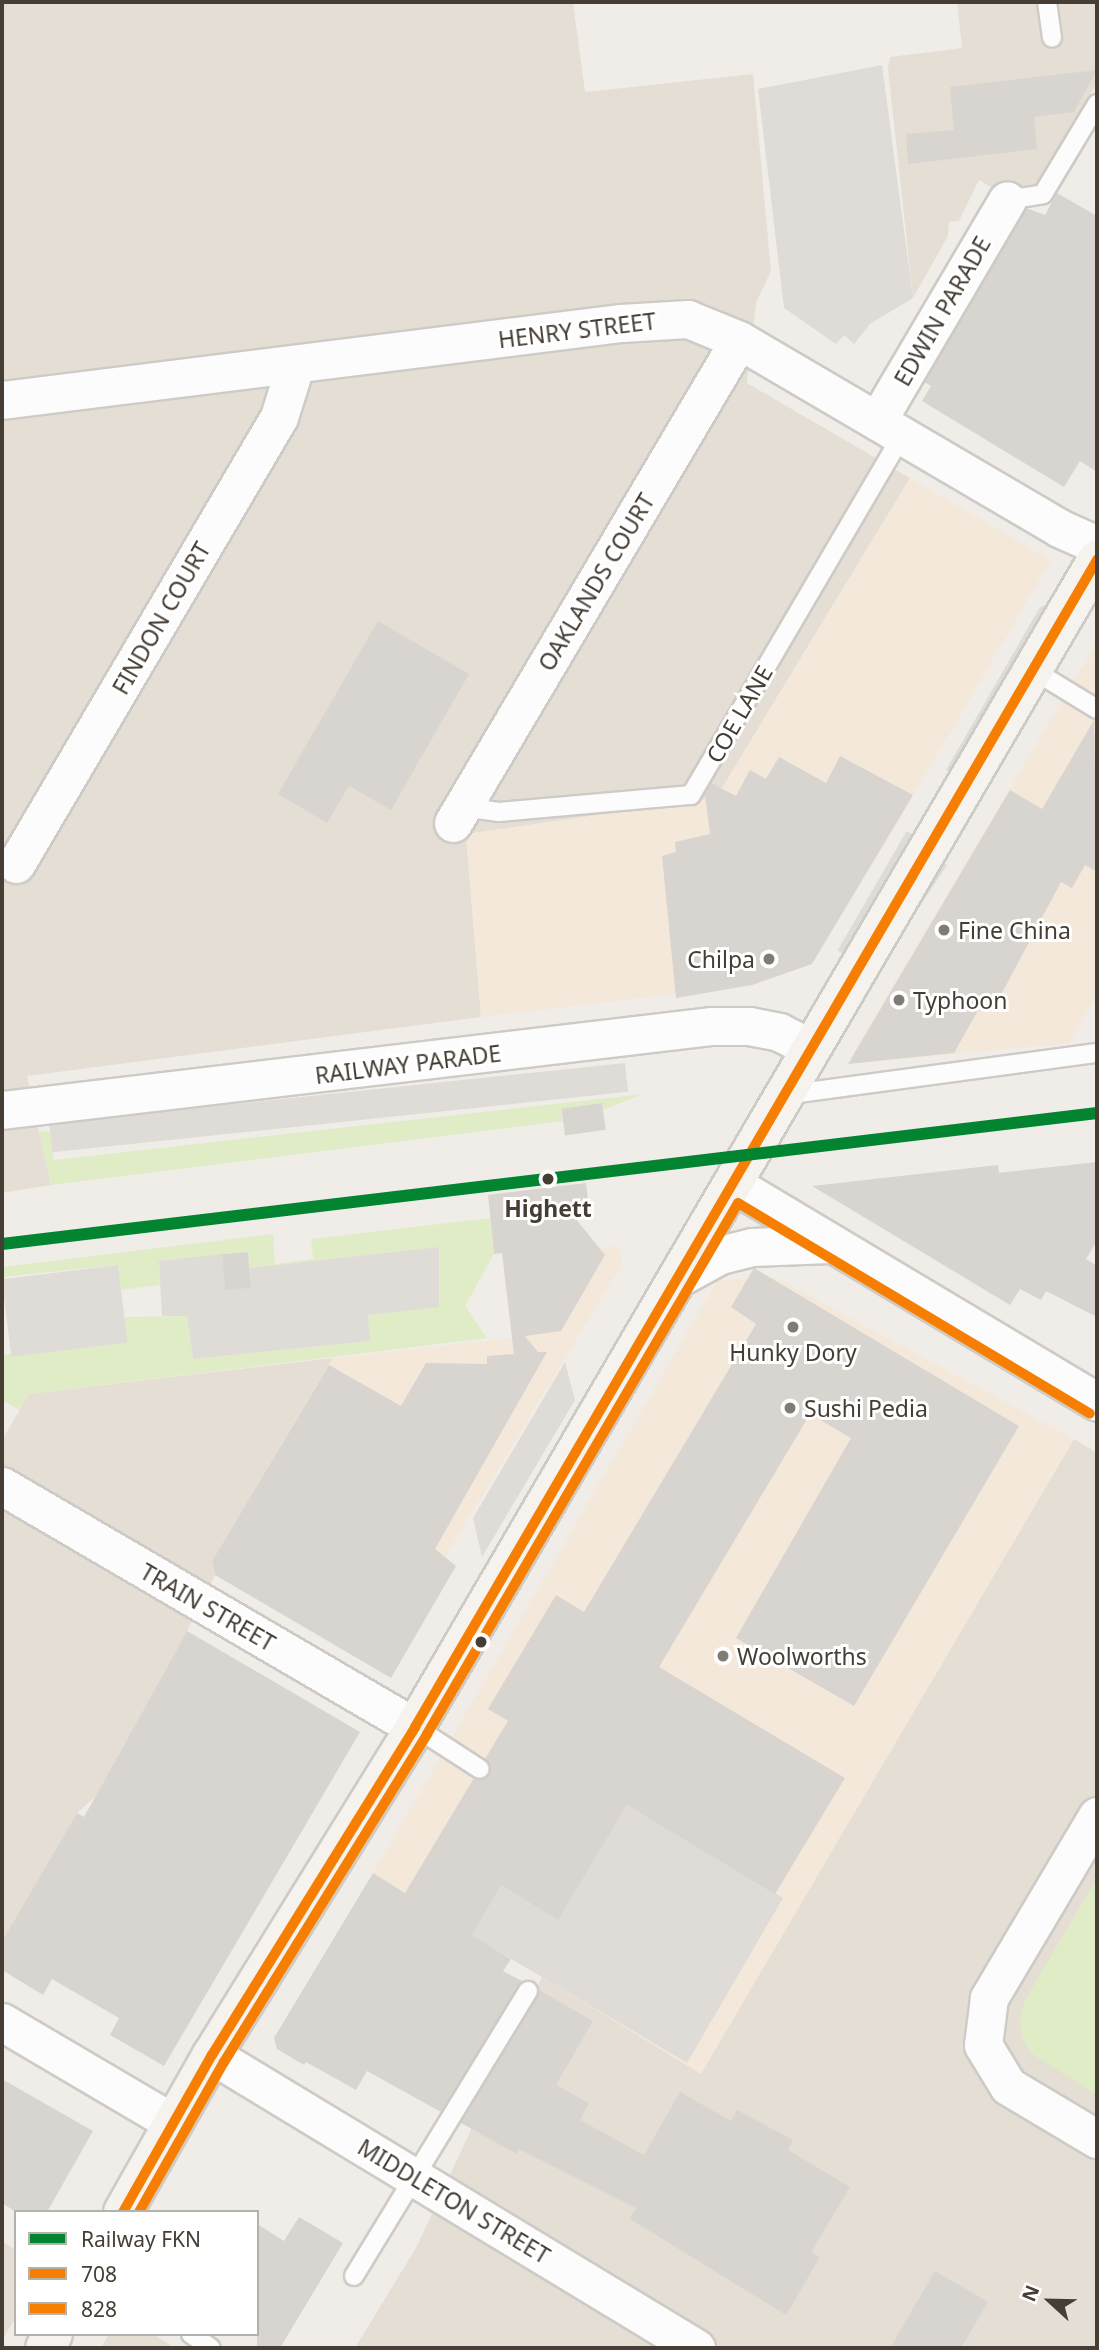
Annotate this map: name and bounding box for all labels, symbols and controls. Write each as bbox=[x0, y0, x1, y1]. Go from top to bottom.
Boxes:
street label: EDWIN PARADE bbox=[888, 231, 996, 391]
street label: HENRY STREET bbox=[497, 307, 657, 353]
street label: OAKLANDS COURT bbox=[532, 488, 660, 676]
street label: FINDON COURT bbox=[106, 537, 216, 699]
street label: COE LANE bbox=[700, 660, 778, 768]
place label: Fine China bbox=[958, 916, 1071, 944]
marker: Fine China bbox=[936, 922, 952, 938]
place label: Chilpa bbox=[687, 945, 755, 973]
marker: Chilpa bbox=[761, 951, 777, 967]
place label: Typhoon bbox=[913, 986, 1007, 1014]
marker: Typhoon bbox=[891, 992, 907, 1008]
street label: RAILWAY PARADE bbox=[313, 1039, 503, 1089]
marker: Highett bbox=[536, 1167, 560, 1191]
place label: Highett bbox=[504, 1194, 592, 1222]
marker: Hunky Dory bbox=[785, 1319, 801, 1335]
place label: Hunky Dory bbox=[729, 1338, 857, 1366]
place label: Sushi Pedia bbox=[804, 1394, 928, 1422]
marker: Sushi Pedia bbox=[782, 1400, 798, 1416]
street label: TRAIN STREET bbox=[136, 1557, 280, 1657]
unlabelled marker bbox=[474, 1635, 488, 1649]
place label: Woolworths bbox=[737, 1642, 867, 1670]
marker: Woolworths bbox=[715, 1648, 731, 1664]
street label: MIDDLETON STREET bbox=[353, 2133, 555, 2269]
legend bbox=[14, 2210, 259, 2336]
text: Railway FKN bbox=[81, 2225, 201, 2253]
text: 708 bbox=[81, 2260, 117, 2288]
north arrow bbox=[1015, 2266, 1085, 2336]
text: N bbox=[1016, 2281, 1045, 2305]
text: 828 bbox=[81, 2295, 117, 2323]

